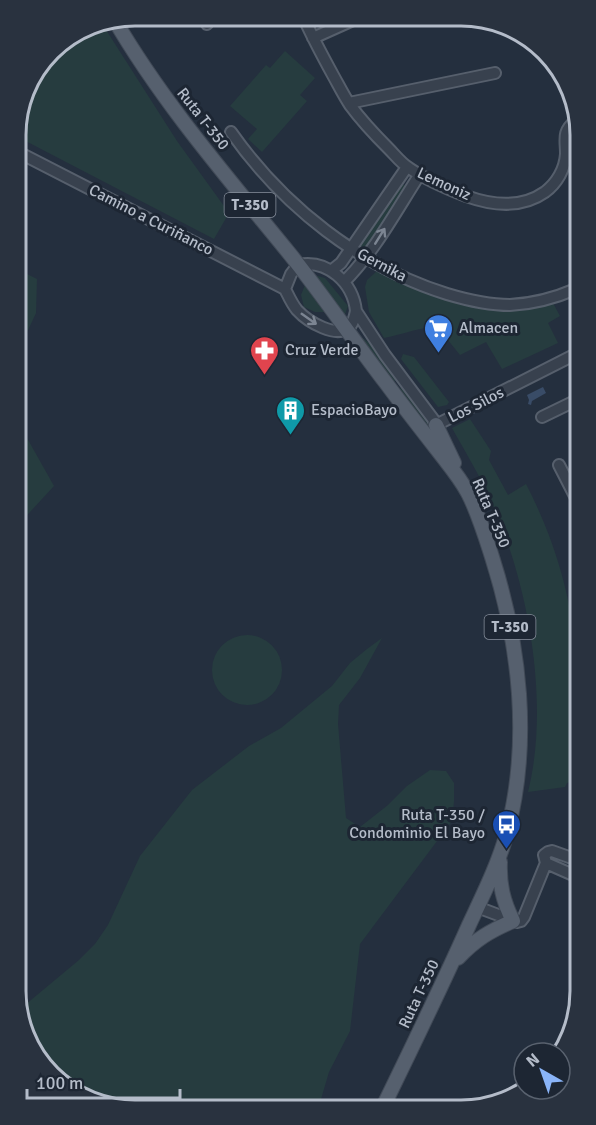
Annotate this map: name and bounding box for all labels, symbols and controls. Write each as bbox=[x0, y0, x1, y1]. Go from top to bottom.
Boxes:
street label: Ruta T-350 bbox=[172, 84, 234, 154]
street label: Lemoniz bbox=[414, 163, 474, 205]
street label: Camino a Curiñanco bbox=[85, 180, 217, 260]
road number: T-350 bbox=[224, 193, 276, 217]
one-way arrow bbox=[375, 228, 387, 245]
street label: Gernika bbox=[354, 244, 410, 286]
supermarket icon: Almacen bbox=[422, 312, 454, 354]
one-way arrow bbox=[301, 313, 317, 325]
place label: Almacen bbox=[459, 318, 518, 338]
pharmacy icon: Cruz Verde bbox=[248, 334, 280, 376]
place label: Cruz Verde bbox=[285, 340, 359, 360]
street label: Los Silos bbox=[445, 383, 507, 427]
building icon: EspacioBayo bbox=[274, 394, 306, 436]
place label: EspacioBayo bbox=[311, 400, 397, 420]
street label: Ruta T-350 bbox=[467, 475, 515, 551]
road number: T-350 bbox=[484, 615, 536, 639]
place label: Ruta T-350 / Condominio El Bayo bbox=[349, 805, 485, 843]
bus stop icon: Ruta T-350 / Condominio El Bayo bbox=[490, 808, 522, 850]
street label: Ruta T-350 bbox=[394, 956, 444, 1032]
north arrow bbox=[512, 1041, 572, 1101]
text: N bbox=[522, 1049, 544, 1072]
scale bar bbox=[27, 1062, 180, 1100]
text: 100 m bbox=[36, 1072, 83, 1094]

